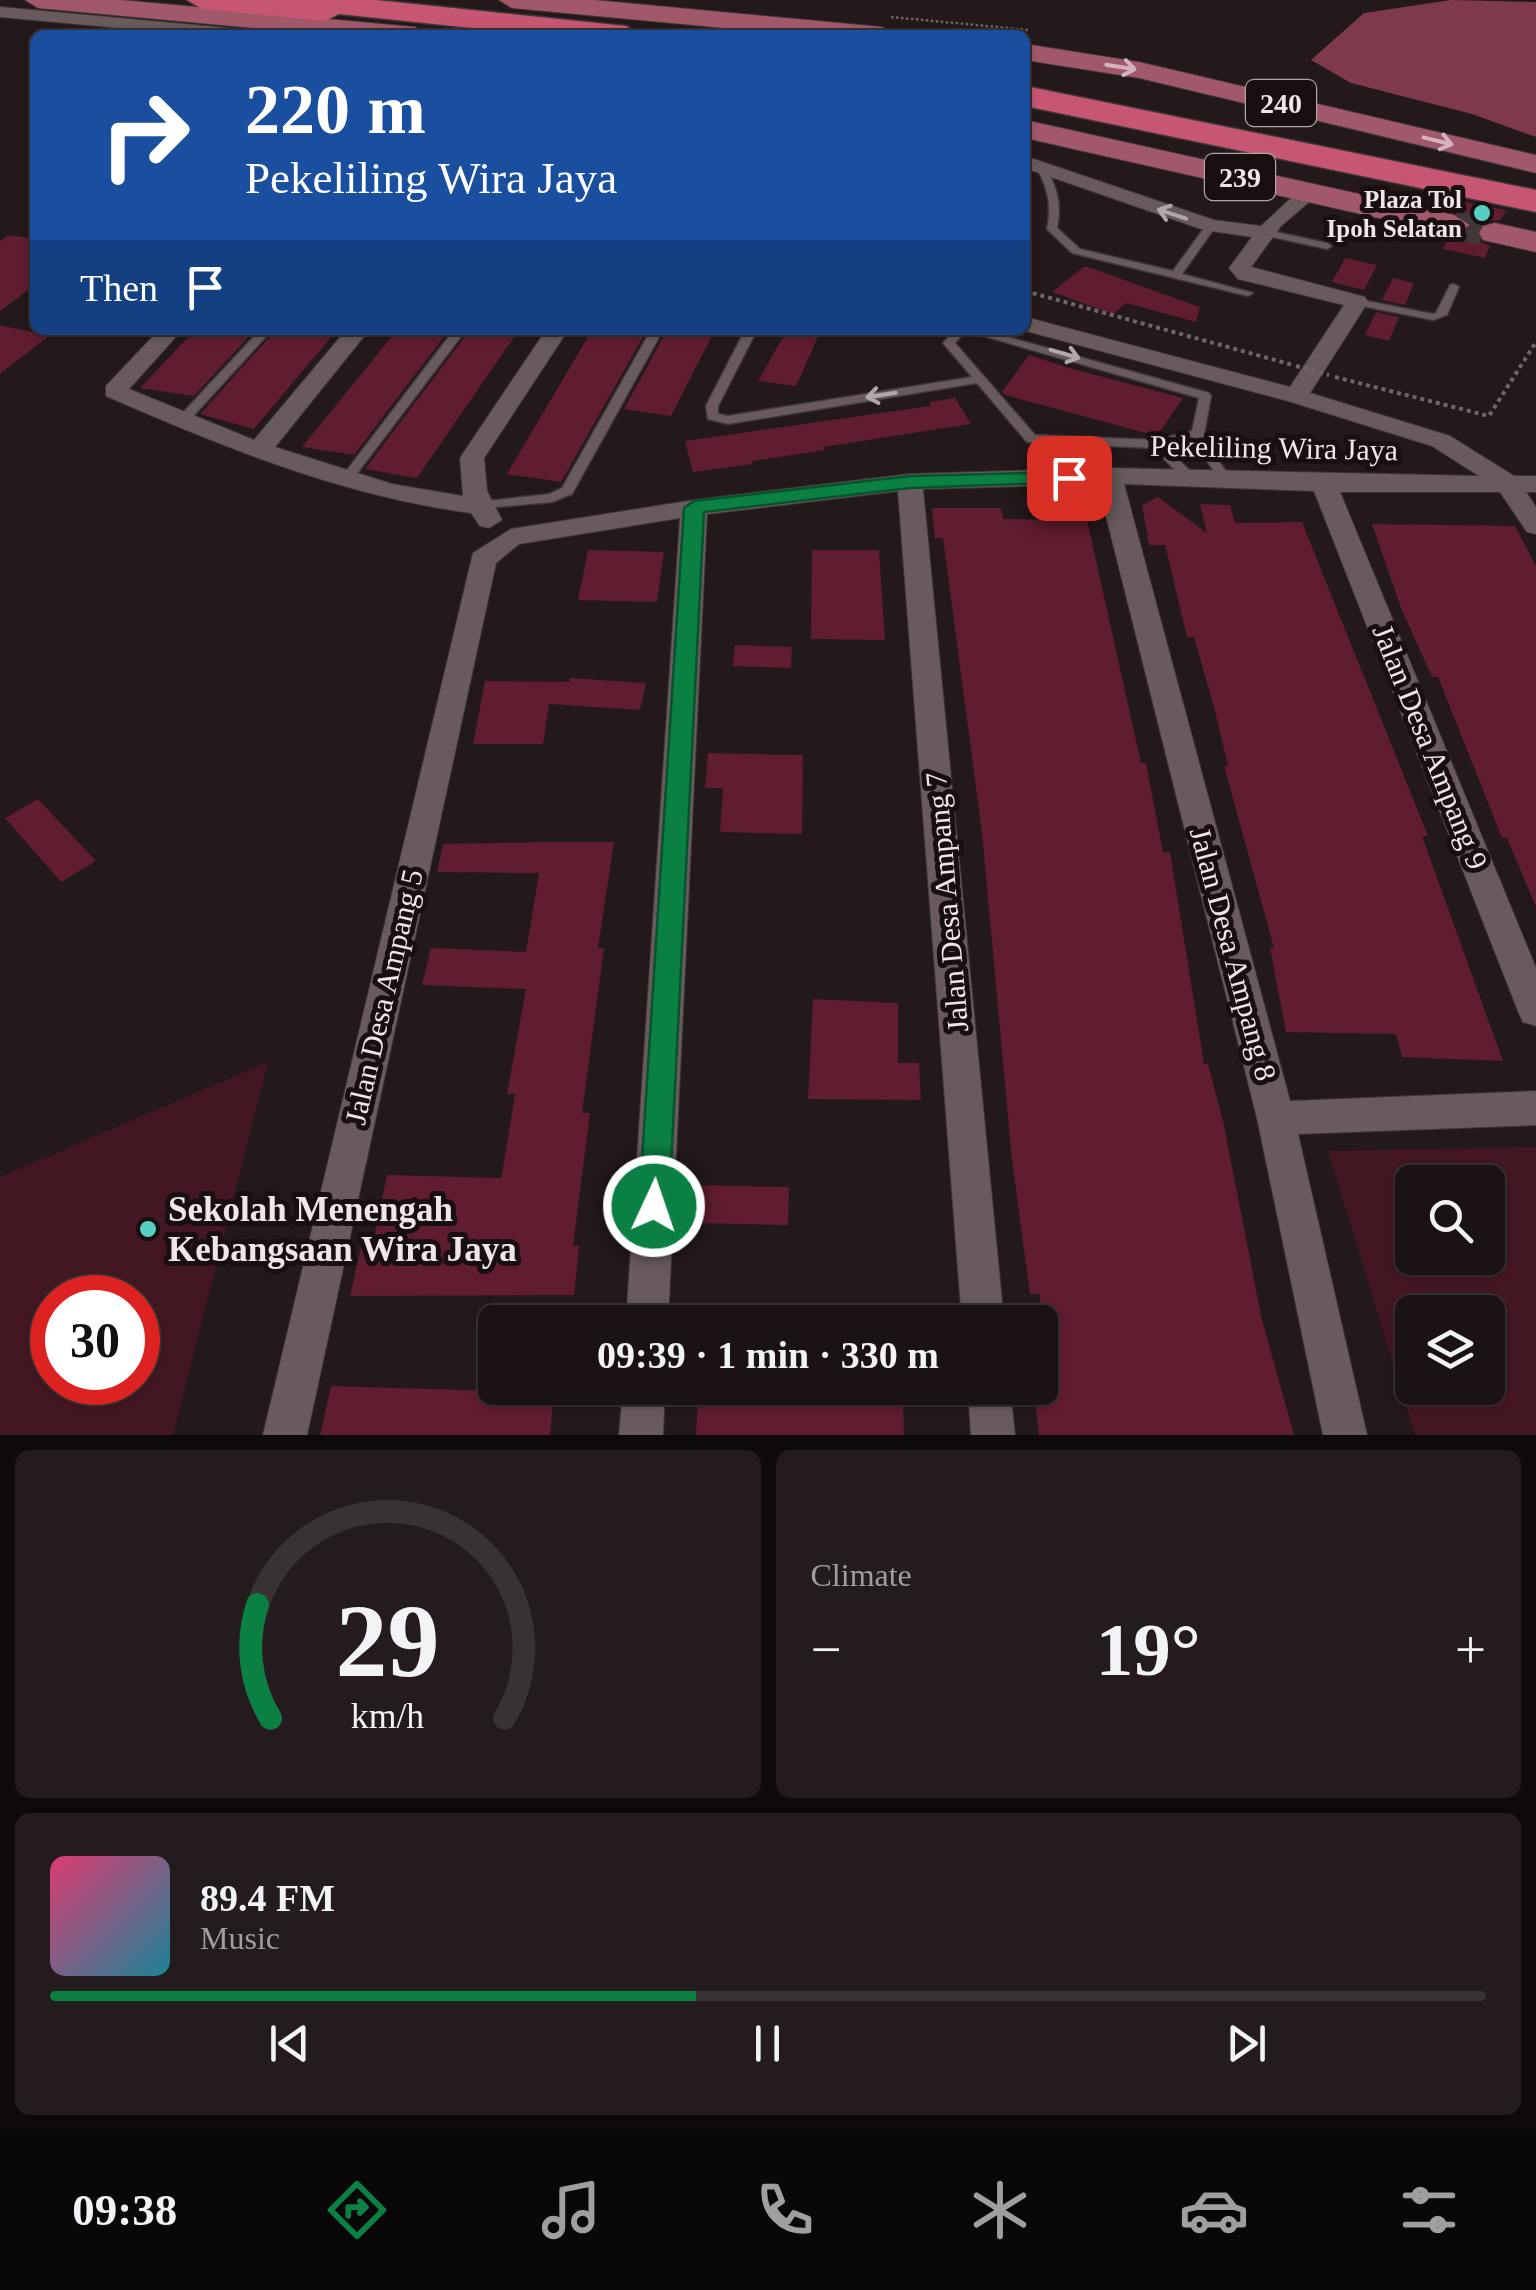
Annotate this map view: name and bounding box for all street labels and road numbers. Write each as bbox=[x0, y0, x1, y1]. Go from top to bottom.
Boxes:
road number: 240 bbox=[1246, 80, 1316, 126]
road number: 239 bbox=[1205, 154, 1275, 200]
street label: Pekeliling Wira Jaya bbox=[1150, 429, 1398, 466]
street label: Jalan Desa Ampang 9 bbox=[1366, 620, 1495, 874]
street label: Jalan Desa Ampang 7 bbox=[919, 771, 974, 1033]
street label: Jalan Desa Ampang 8 bbox=[1184, 824, 1283, 1084]
street label: Jalan Desa Ampang 5 bbox=[338, 866, 429, 1128]

